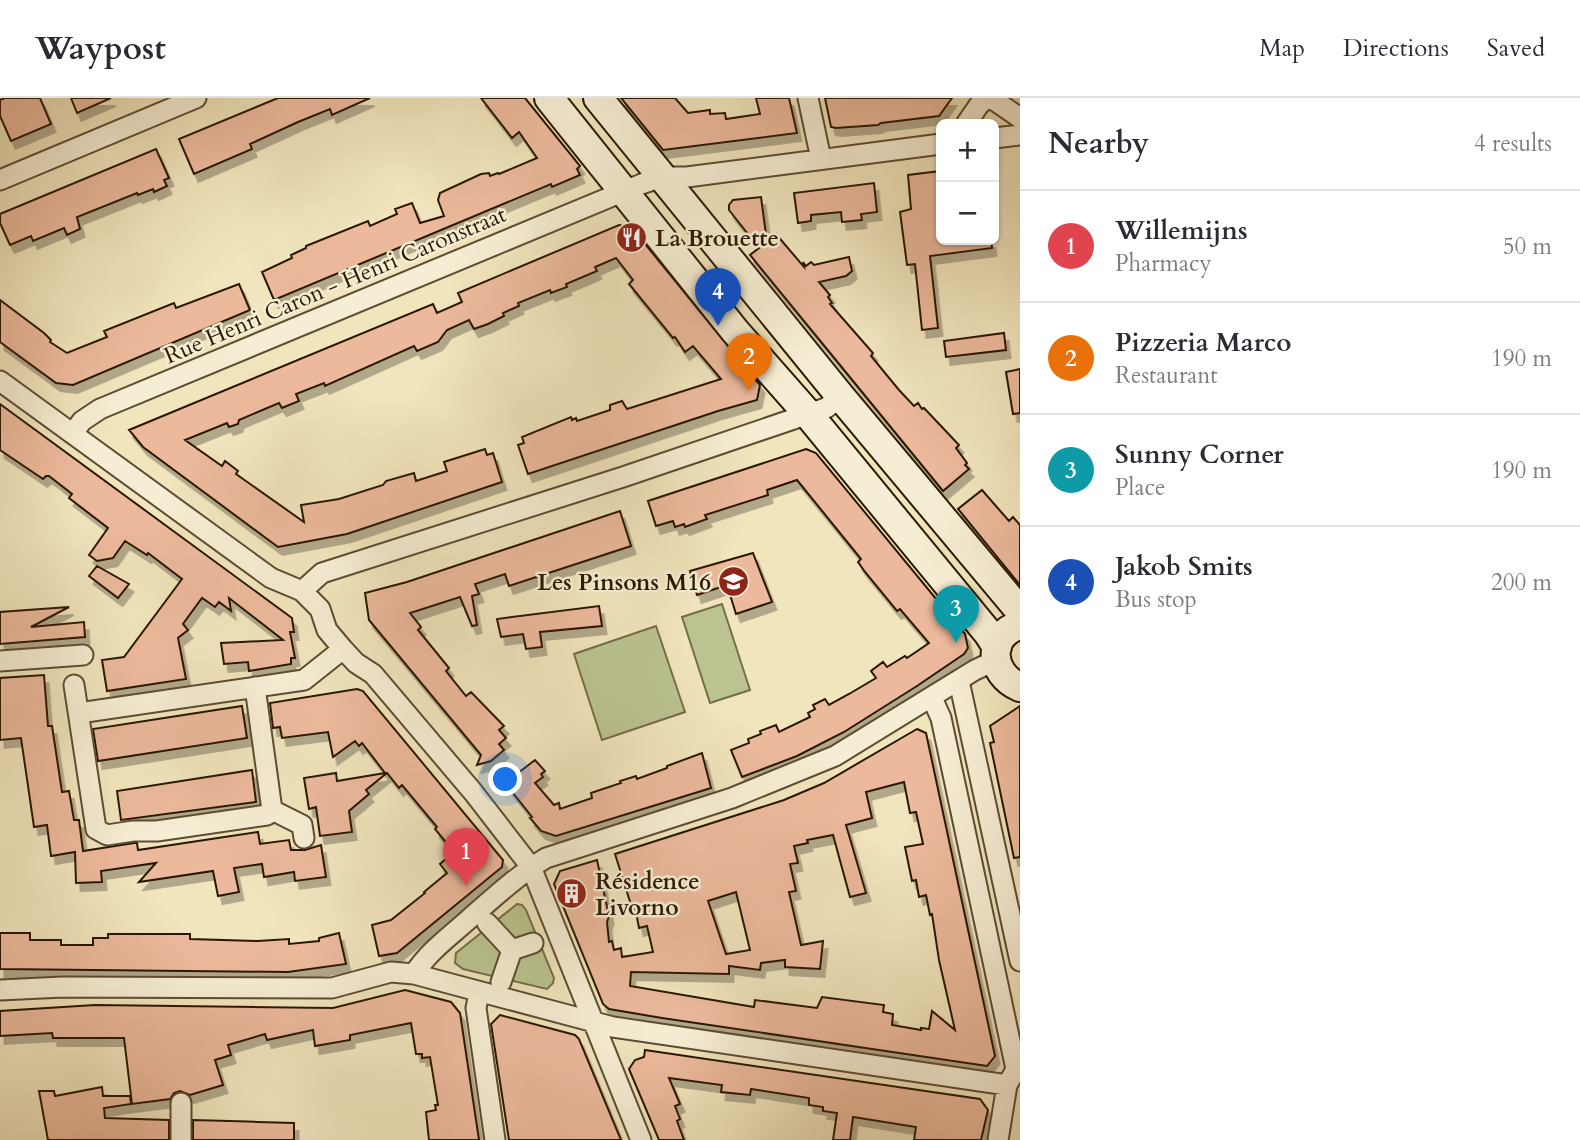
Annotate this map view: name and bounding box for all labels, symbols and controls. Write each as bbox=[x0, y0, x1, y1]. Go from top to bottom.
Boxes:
text: Waypost bbox=[35, 26, 166, 71]
text: Map bbox=[1259, 32, 1305, 65]
text: Directions bbox=[1343, 32, 1449, 65]
text: Saved bbox=[1487, 32, 1545, 65]
map controls bbox=[936, 119, 999, 245]
button: + bbox=[936, 119, 999, 182]
text: Nearby bbox=[1048, 123, 1149, 164]
text: 4 results bbox=[1474, 128, 1552, 159]
button: − bbox=[936, 182, 999, 245]
street label: Rue Henri Caron - Henri Caronstraat bbox=[159, 199, 511, 371]
text: Willemijns bbox=[1115, 213, 1248, 248]
restaurant icon: La Brouette bbox=[615, 221, 649, 255]
place label: La Brouette bbox=[655, 223, 779, 254]
text: 1 bbox=[1065, 231, 1077, 262]
text: 50 m bbox=[1503, 231, 1552, 262]
text: Pharmacy bbox=[1115, 248, 1212, 279]
pin: 4 bbox=[695, 268, 741, 326]
text: Pizzeria Marco bbox=[1115, 325, 1292, 360]
pin: 2 bbox=[726, 333, 772, 391]
text: 2 bbox=[1065, 343, 1077, 374]
text: 190 m bbox=[1491, 343, 1552, 374]
text: Restaurant bbox=[1115, 360, 1218, 391]
text: Sunny Corner bbox=[1115, 437, 1284, 472]
text: 3 bbox=[1065, 455, 1077, 486]
text: 190 m bbox=[1491, 455, 1552, 486]
text: Place bbox=[1115, 472, 1165, 503]
text: Jakob Smits bbox=[1115, 549, 1253, 584]
school or university icon: Les Pinsons M16 bbox=[717, 565, 751, 599]
place label: Les Pinsons M16 bbox=[537, 567, 711, 598]
text: 4 bbox=[1065, 567, 1077, 598]
text: 200 m bbox=[1491, 567, 1552, 598]
text: Bus stop bbox=[1115, 584, 1197, 615]
pin: 3 bbox=[933, 585, 979, 643]
your location bbox=[488, 762, 522, 796]
pin: 1 bbox=[443, 828, 489, 886]
place label: Résidence Livorno bbox=[595, 866, 700, 923]
building icon: Résidence Livorno bbox=[555, 877, 589, 911]

